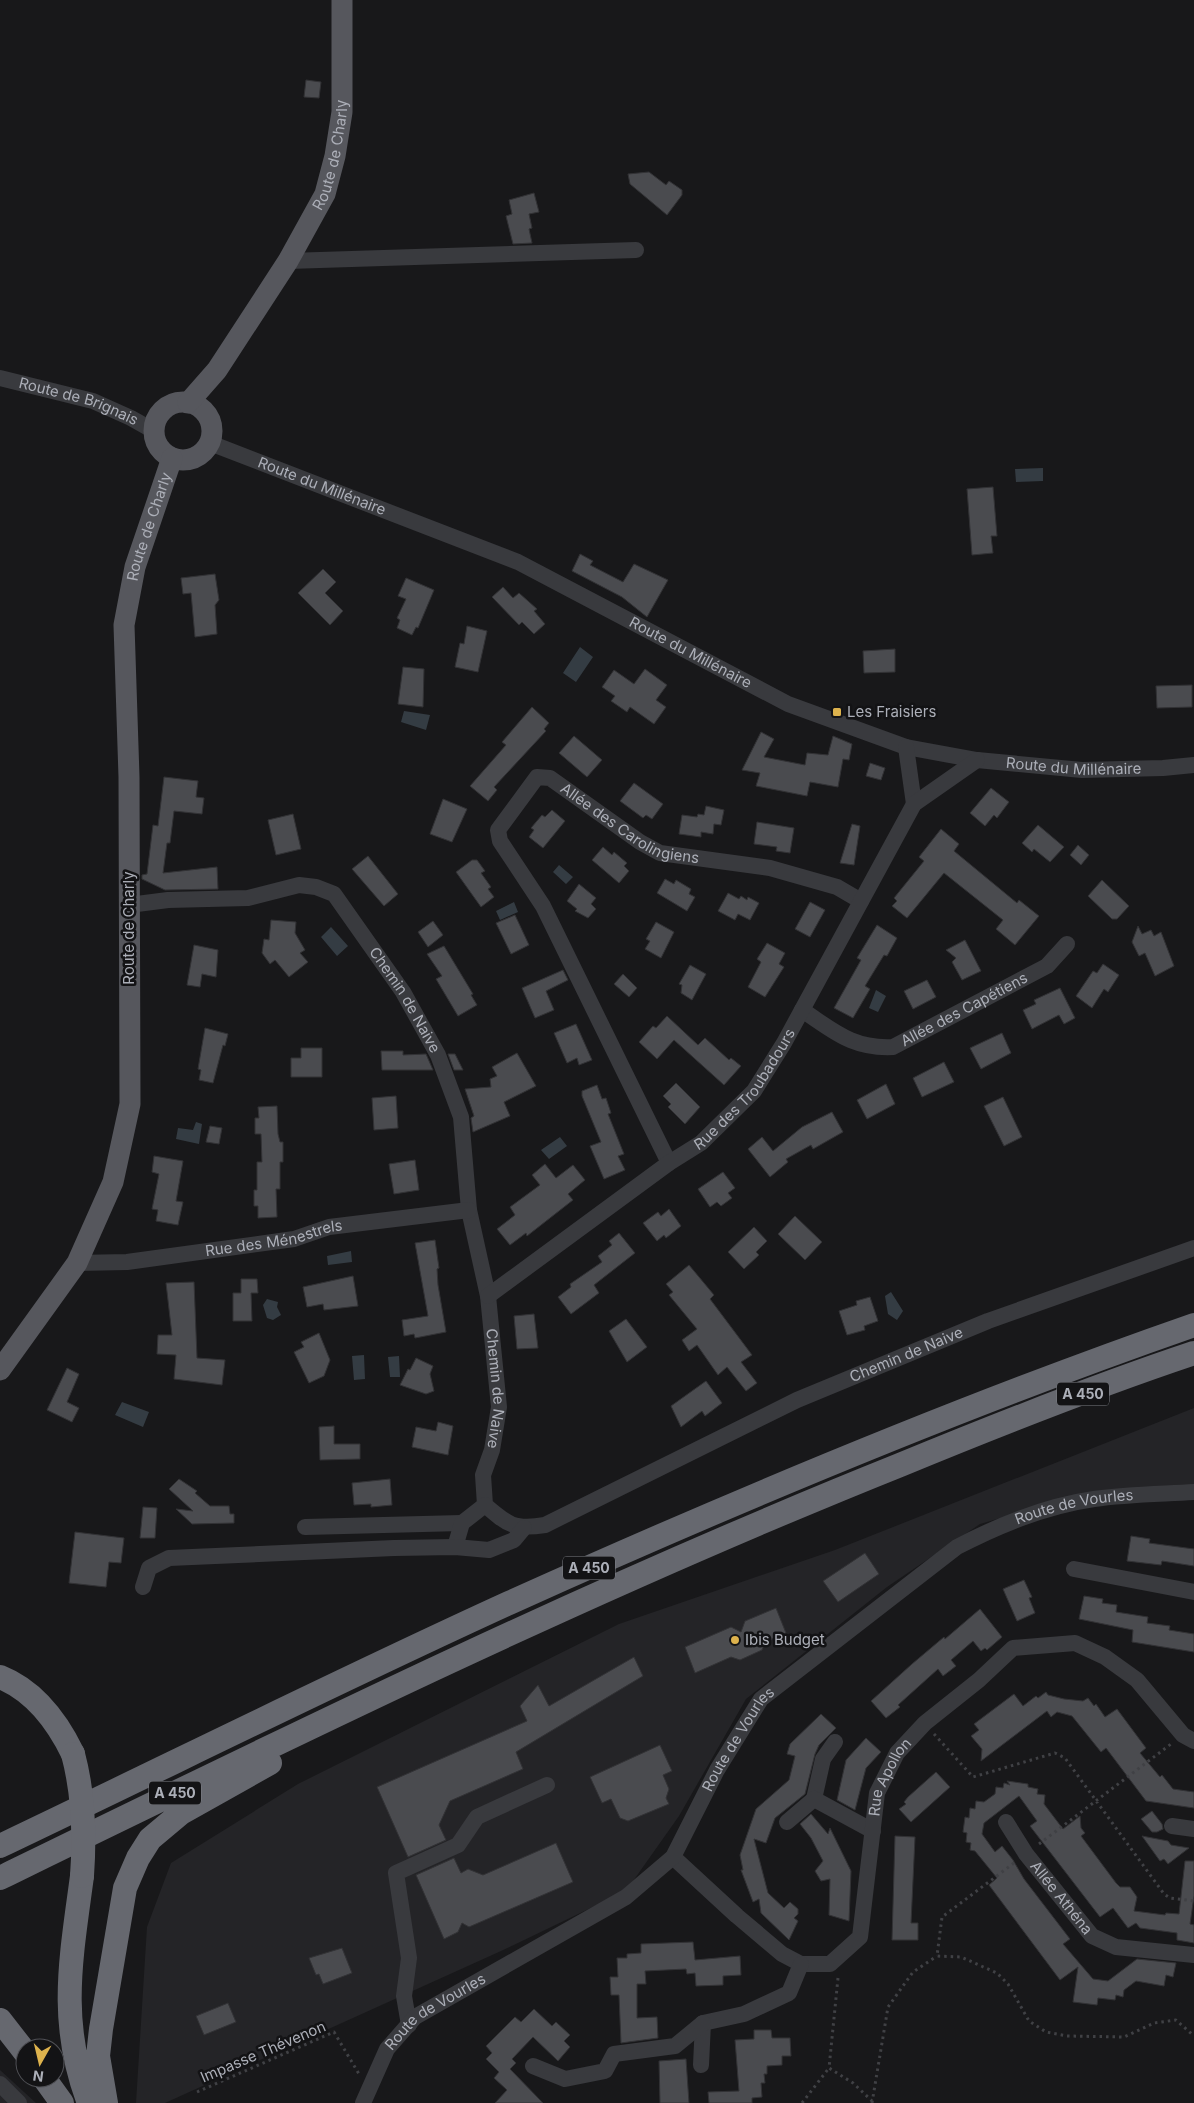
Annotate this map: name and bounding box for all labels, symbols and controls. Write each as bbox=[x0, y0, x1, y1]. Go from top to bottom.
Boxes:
street label: Route de Charly bbox=[308, 99, 351, 214]
street label: Route de Brignais bbox=[17, 373, 142, 429]
street label: Route du Millénaire bbox=[255, 452, 389, 519]
street label: Route de Charly bbox=[123, 469, 176, 583]
street label: Route du Millénaire bbox=[626, 612, 755, 692]
place label: Les Fraisiers bbox=[847, 702, 936, 721]
marker: Les Fraisiers bbox=[831, 706, 843, 718]
street label: Route du Millénaire bbox=[1005, 753, 1142, 779]
street label: Allée des Carolingiens bbox=[557, 778, 701, 867]
street label: Route de Charly bbox=[119, 871, 138, 985]
street label: Chemin de Naive bbox=[365, 943, 445, 1056]
street label: Allée des Capétiens bbox=[897, 968, 1031, 1050]
street label: Rue des Troubadours bbox=[690, 1025, 799, 1154]
street label: Rue des Ménestrels bbox=[204, 1215, 344, 1260]
street label: Chemin de Naive bbox=[847, 1322, 966, 1386]
street label: Chemin de Naive bbox=[482, 1328, 509, 1450]
road number: A 450 bbox=[1057, 1382, 1109, 1406]
street label: Route de Vourles bbox=[1012, 1485, 1134, 1528]
road number: A 450 bbox=[563, 1556, 615, 1580]
place label: Ibis Budget bbox=[745, 1630, 825, 1649]
marker: Ibis Budget bbox=[729, 1634, 741, 1646]
street label: Route de Vourles bbox=[698, 1682, 778, 1795]
street label: Rue Apollon bbox=[864, 1734, 915, 1817]
road number: A 450 bbox=[149, 1782, 201, 1805]
street label: Allée Athéna bbox=[1026, 1857, 1097, 1938]
street label: Route de Vourles bbox=[380, 1969, 489, 2054]
street label: Impasse Thévenon bbox=[197, 2017, 328, 2087]
north arrow bbox=[15, 2038, 65, 2088]
text: N bbox=[32, 2067, 45, 2086]

